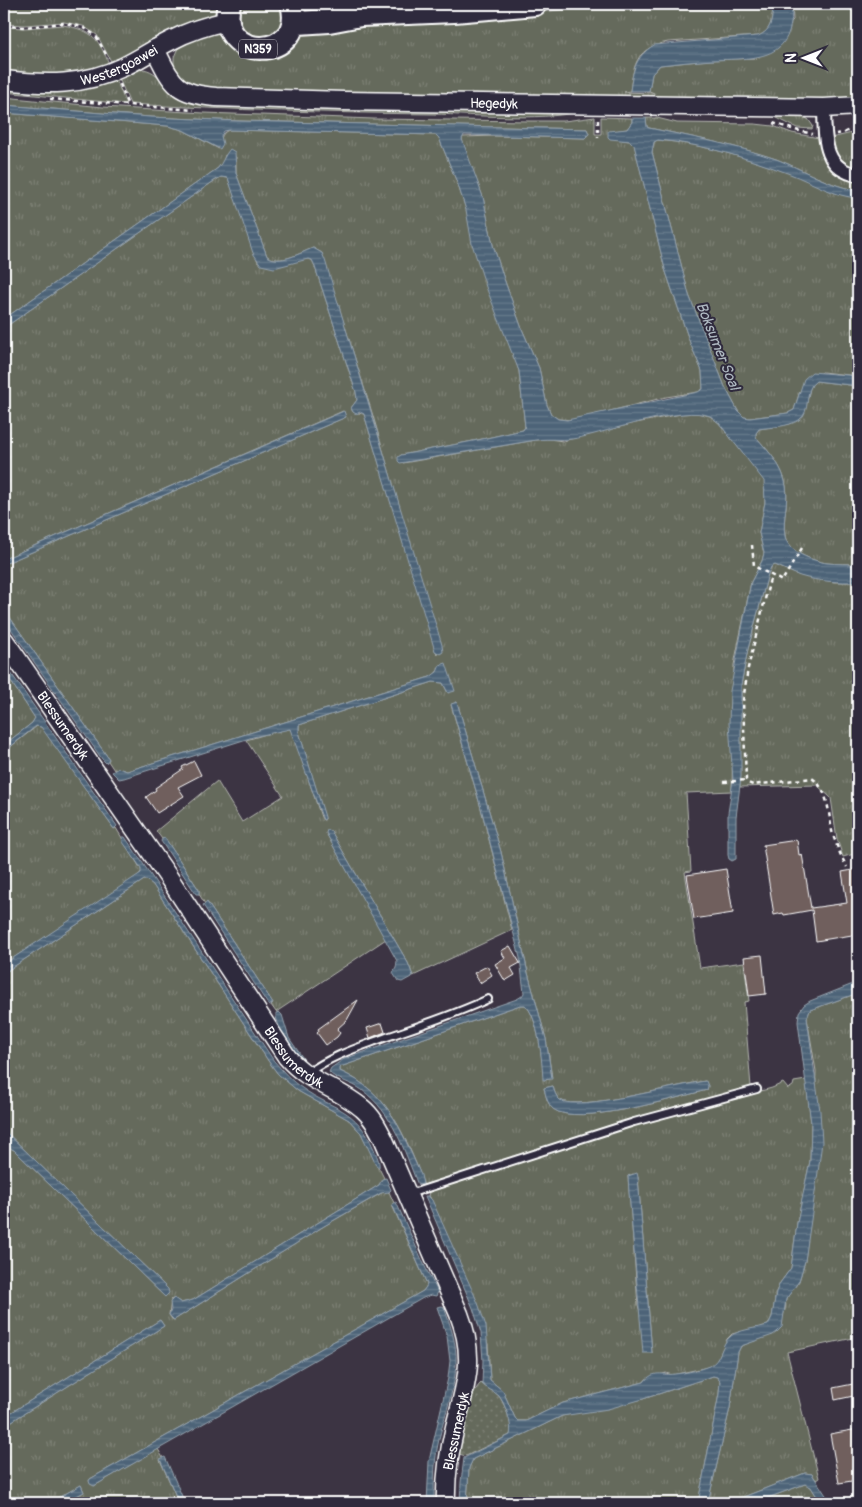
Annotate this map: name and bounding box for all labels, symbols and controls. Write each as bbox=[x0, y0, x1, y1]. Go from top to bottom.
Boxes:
north arrow bbox=[780, 32, 830, 82]
road number: N359 bbox=[239, 40, 277, 59]
street label: Westergoawei bbox=[79, 41, 161, 89]
text: N bbox=[783, 53, 800, 63]
street label: Hegedyk bbox=[470, 95, 518, 113]
water label: Boksumer Soal bbox=[691, 300, 744, 394]
street label: Blessumerdyk bbox=[33, 688, 93, 763]
street label: Blessumerdyk bbox=[260, 1023, 327, 1092]
street label: Blessumerdyk bbox=[440, 1390, 473, 1472]

